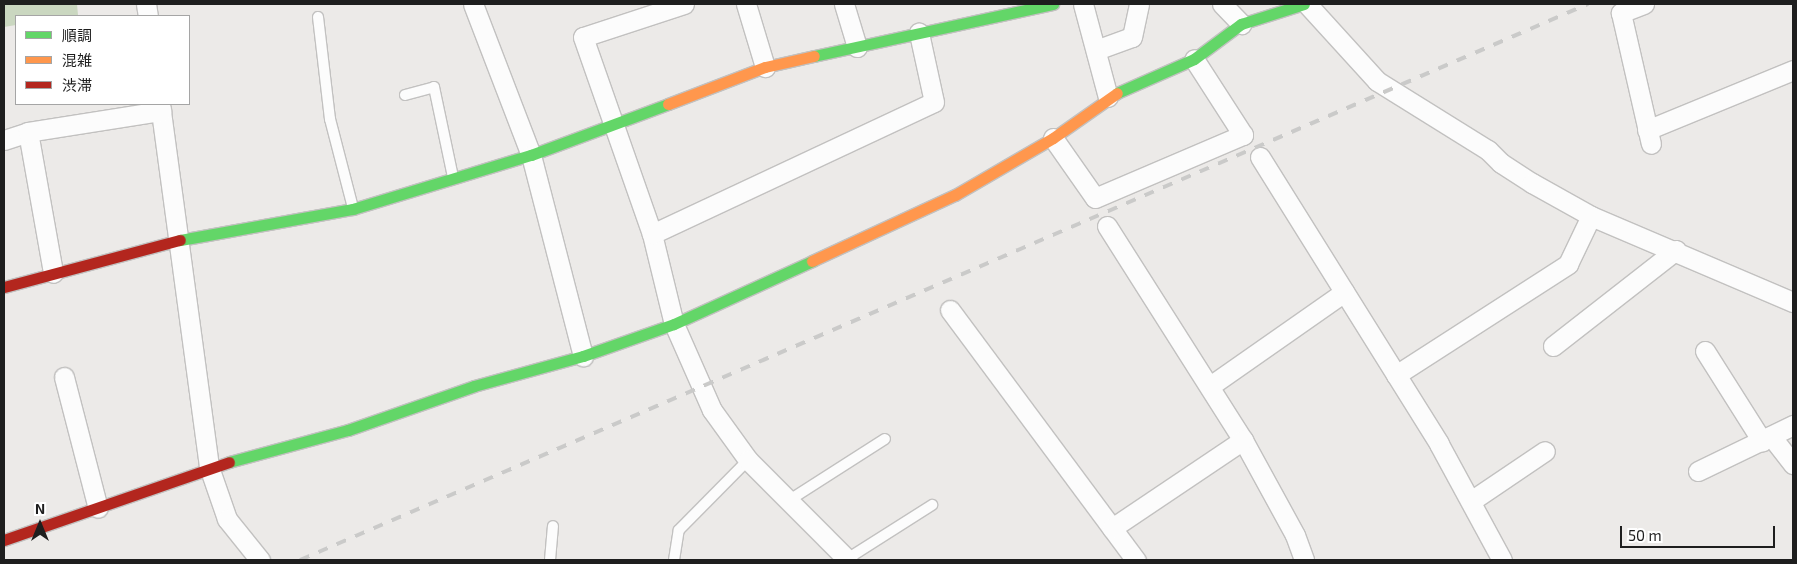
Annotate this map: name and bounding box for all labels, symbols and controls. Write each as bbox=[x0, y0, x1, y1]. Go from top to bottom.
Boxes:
legend bbox=[15, 15, 190, 105]
text: 順調 bbox=[62, 26, 92, 44]
text: 混雑 bbox=[62, 51, 92, 69]
text: 渋滞 bbox=[62, 76, 92, 94]
north arrow bbox=[15, 499, 65, 549]
text: N bbox=[35, 500, 45, 517]
scale bar bbox=[1622, 516, 1777, 548]
text: 50 m bbox=[1628, 526, 1662, 544]

